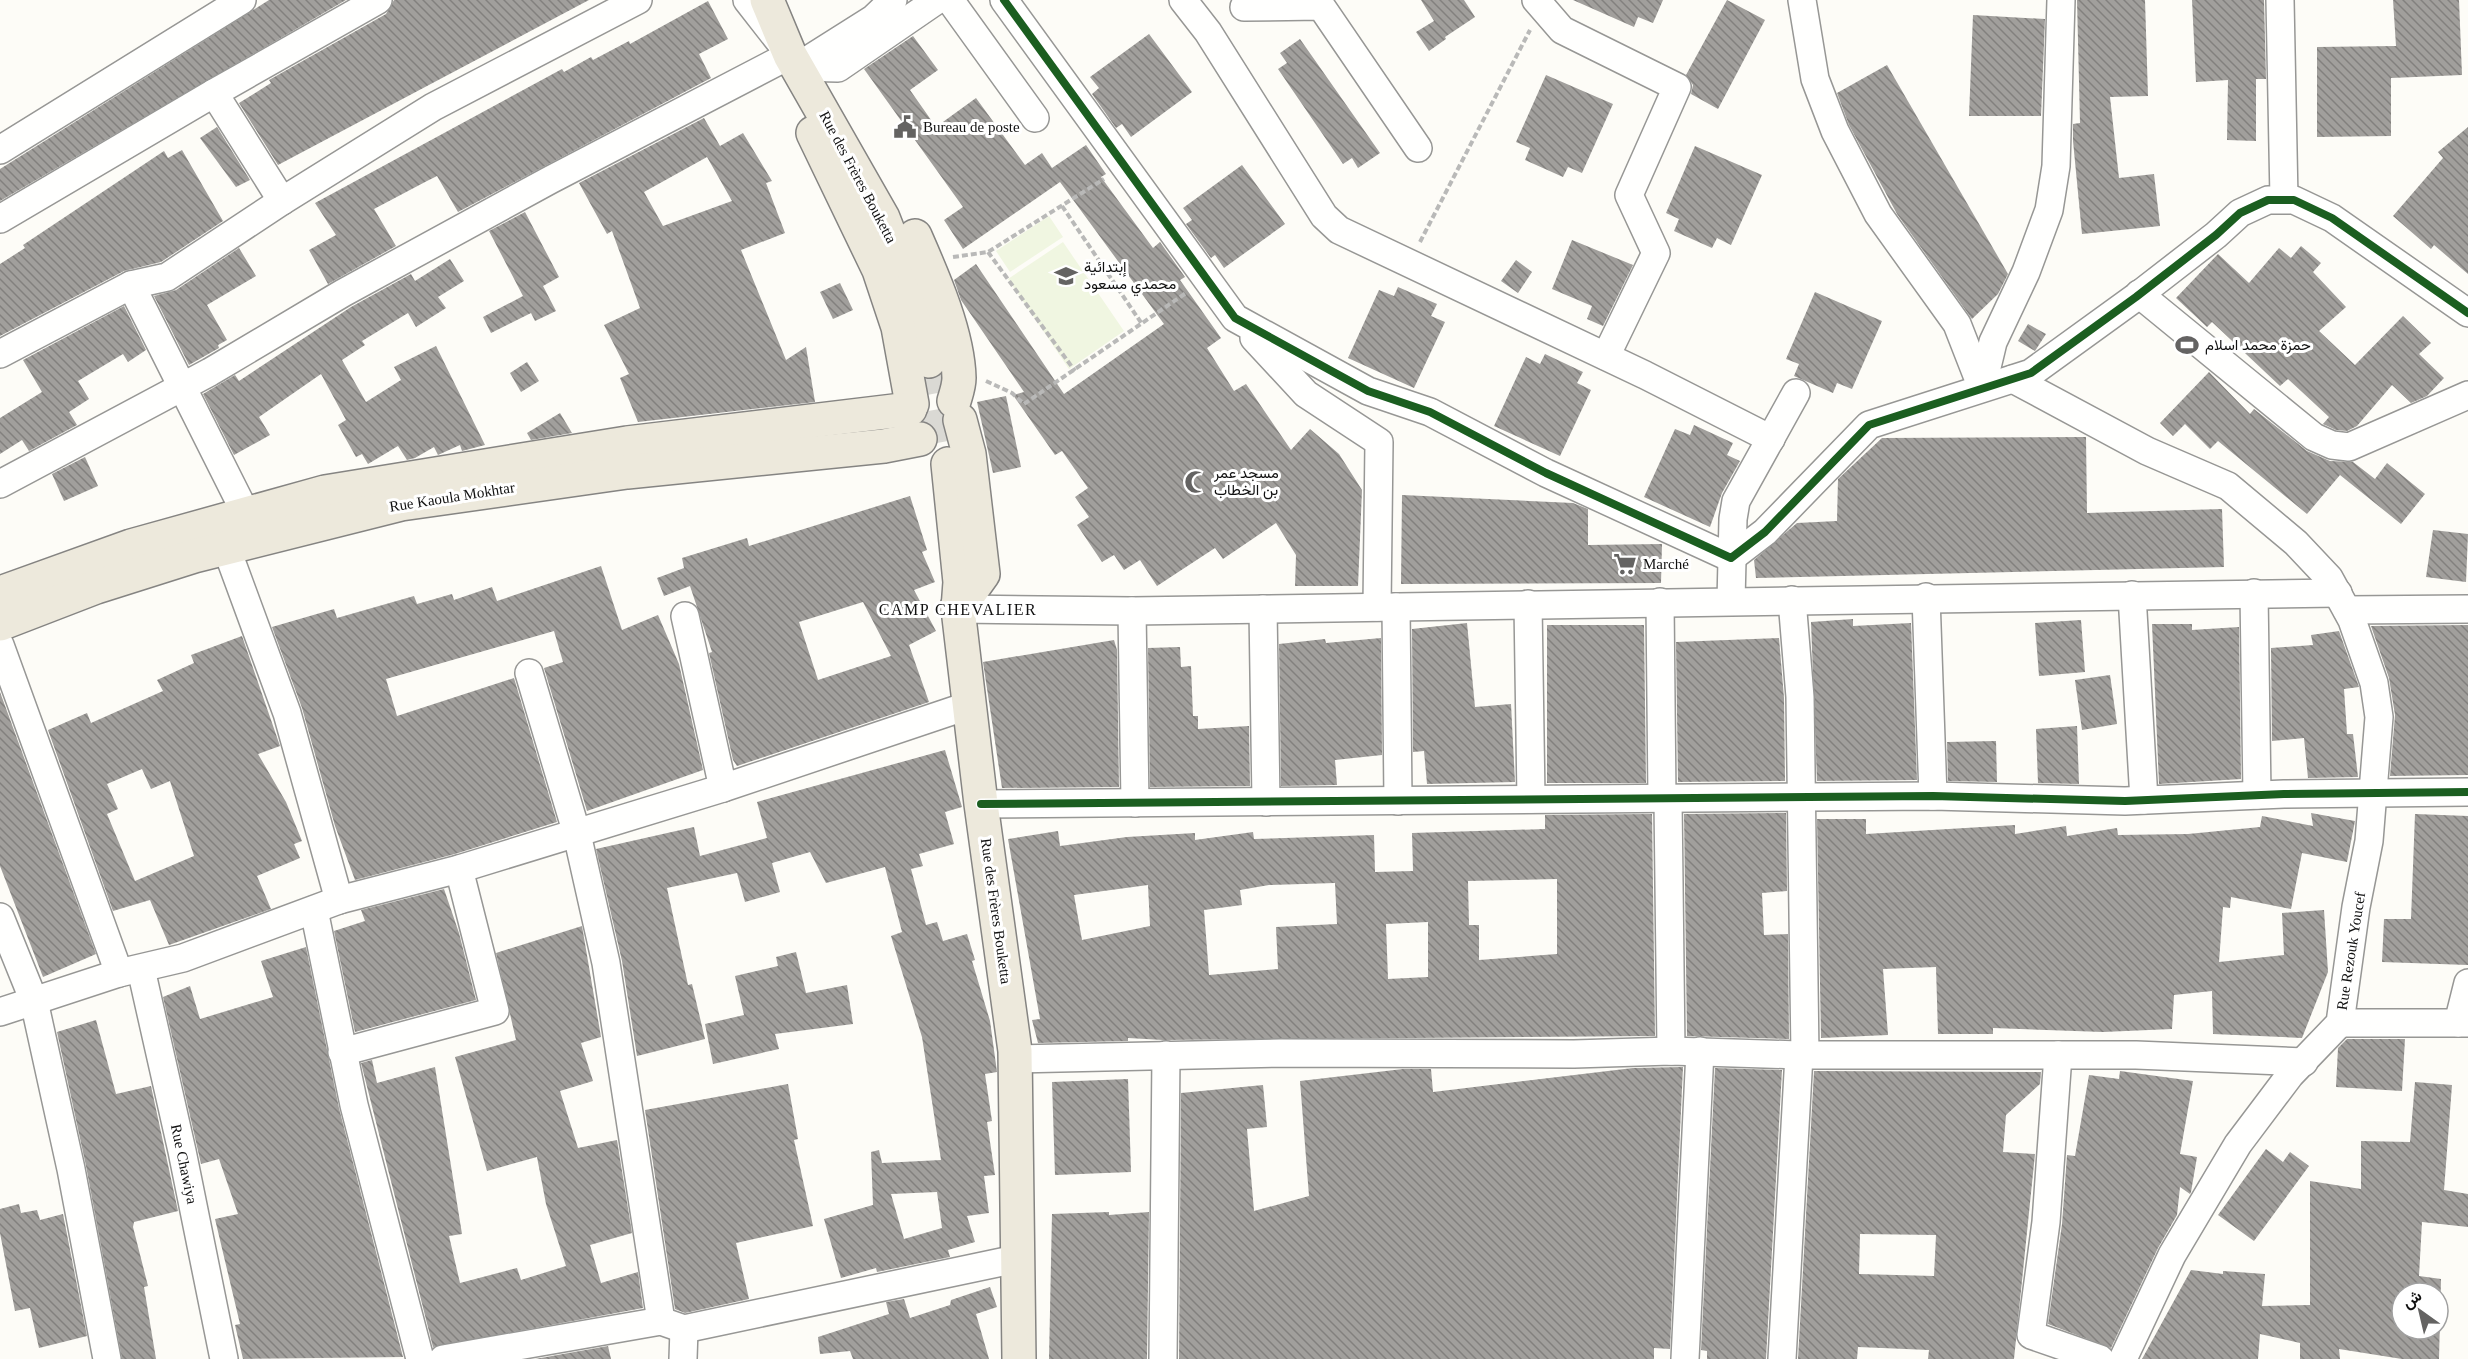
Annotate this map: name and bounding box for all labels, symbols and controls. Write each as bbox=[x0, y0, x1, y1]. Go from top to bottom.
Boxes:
street label: Rue des Frères Bouketta bbox=[816, 108, 900, 246]
public building icon: Bureau de poste bbox=[892, 114, 918, 140]
place label: Bureau de poste bbox=[923, 119, 1020, 135]
place label: إبتدائية محمدي مسعود bbox=[1084, 259, 1176, 297]
school or university icon: إبتدائية محمدي مسعود bbox=[1053, 263, 1079, 289]
sports icon: حمزة محمد اسلام bbox=[2174, 332, 2200, 358]
place label: حمزة محمد اسلام bbox=[2205, 337, 2311, 355]
place label: مسجد عمر بن الخطاب bbox=[1213, 465, 1279, 500]
mosque icon: مسجد عمر بن الخطاب bbox=[1183, 469, 1209, 495]
street label: Rue Kaoula Mokhtar bbox=[388, 479, 516, 515]
supermarket icon: Marché bbox=[1612, 551, 1638, 577]
place label: Marché bbox=[1643, 556, 1689, 572]
district label: CAMP CHEVALIER bbox=[879, 601, 1037, 618]
street label: Rue des Frères Bouketta bbox=[978, 837, 1014, 985]
street label: Rue Rezouk Youcef bbox=[2334, 891, 2368, 1011]
street label: Rue Chawiya bbox=[168, 1123, 200, 1206]
north arrow bbox=[2390, 1281, 2450, 1341]
text: ش bbox=[2399, 1287, 2425, 1312]

